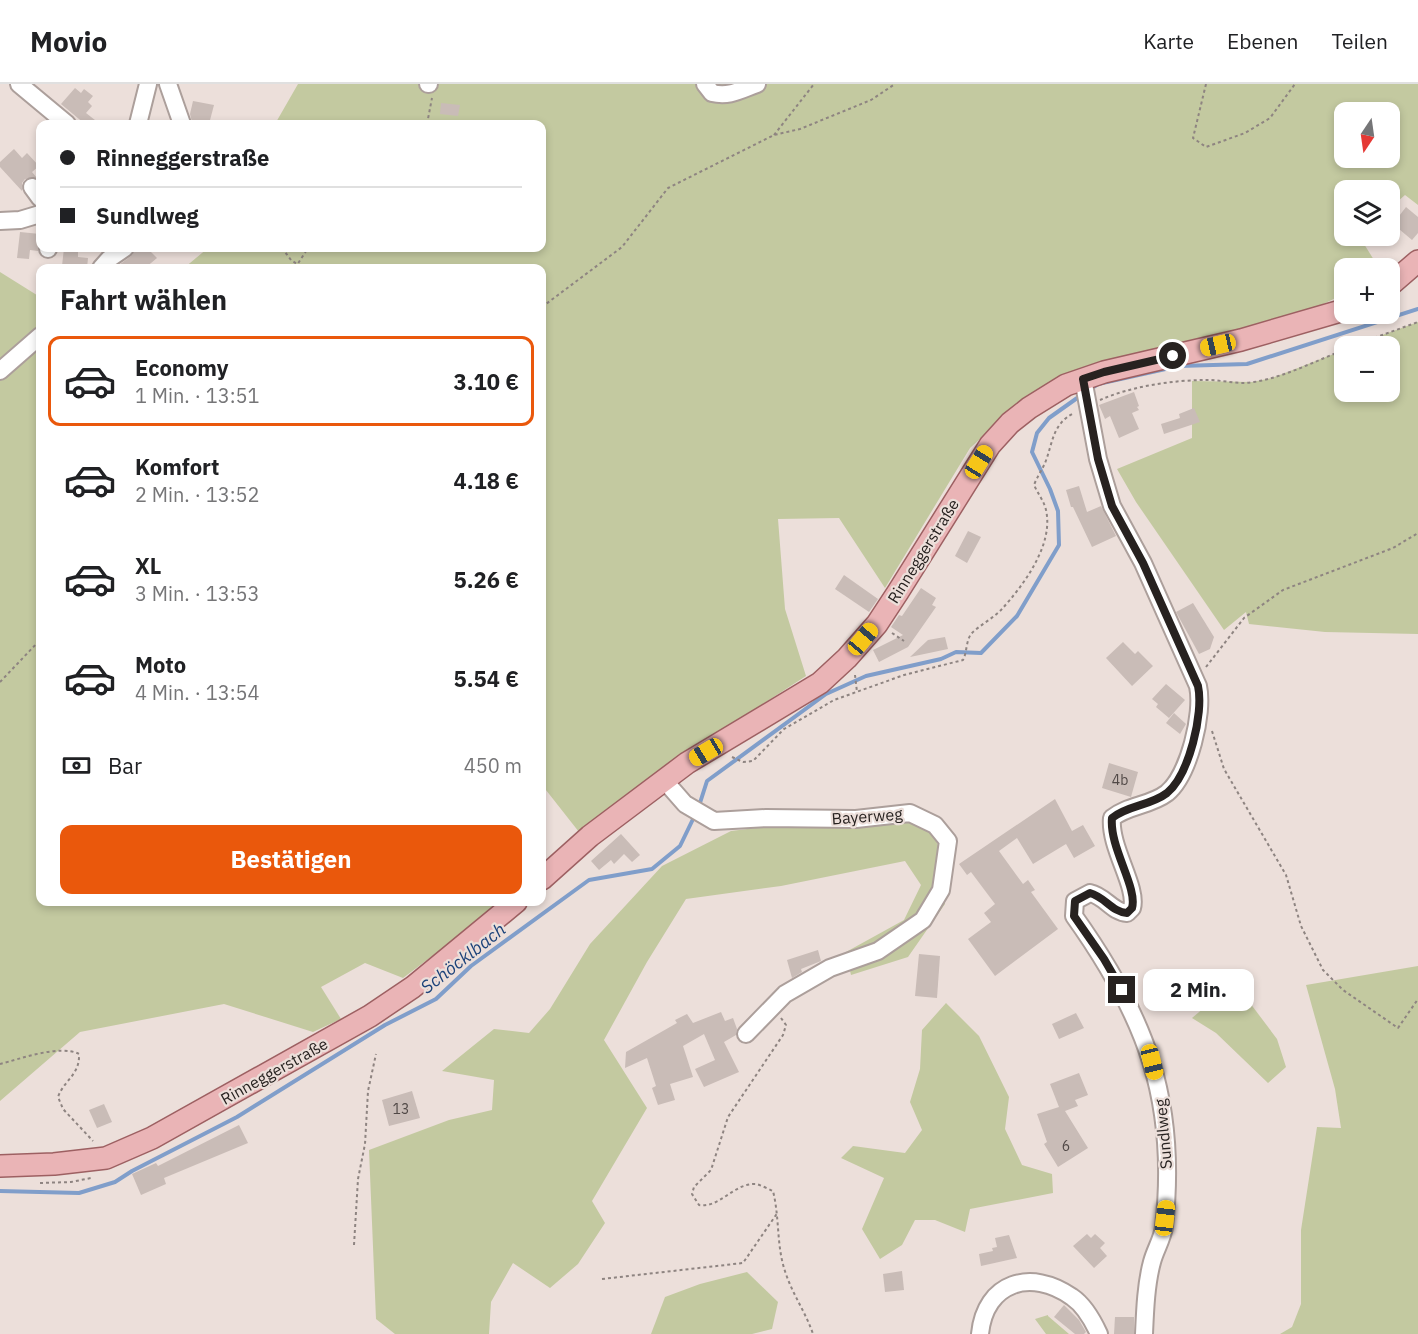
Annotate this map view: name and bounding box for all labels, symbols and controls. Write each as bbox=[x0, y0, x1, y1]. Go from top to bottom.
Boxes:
text: Movio bbox=[30, 23, 107, 60]
text: Karte bbox=[1143, 27, 1194, 55]
text: Ebenen bbox=[1227, 27, 1298, 55]
text: Teilen bbox=[1331, 27, 1388, 55]
north arrow bbox=[1334, 102, 1400, 168]
map controls bbox=[1334, 102, 1400, 402]
text: Rinneggerstraße bbox=[96, 143, 269, 172]
button: layers bbox=[1334, 180, 1400, 246]
text: Sundlweg bbox=[96, 201, 199, 230]
button: + bbox=[1334, 258, 1400, 324]
text: Fahrt wählen bbox=[60, 282, 227, 317]
car bbox=[1198, 332, 1238, 358]
button: − bbox=[1334, 336, 1400, 402]
route start bbox=[1159, 342, 1186, 369]
text: Economy bbox=[135, 353, 229, 382]
icon: car bbox=[63, 354, 117, 408]
text: 3.10 € bbox=[454, 367, 519, 396]
text: 1 Min. · 13:51 bbox=[135, 382, 260, 409]
car bbox=[962, 442, 996, 482]
text: Komfort bbox=[135, 452, 220, 481]
icon: car bbox=[63, 453, 117, 507]
text: 4.18 € bbox=[454, 466, 519, 495]
text: 2 Min. · 13:52 bbox=[135, 481, 260, 508]
street label: Rinneggerstraße bbox=[883, 495, 963, 607]
text: XL bbox=[135, 551, 161, 580]
icon: car bbox=[63, 552, 117, 606]
text: 5.26 € bbox=[454, 565, 519, 594]
text: 3 Min. · 13:53 bbox=[135, 580, 260, 607]
car bbox=[845, 619, 881, 659]
text: Moto bbox=[135, 650, 186, 679]
icon: car bbox=[63, 651, 117, 705]
text: 5.54 € bbox=[454, 664, 519, 693]
text: 4 Min. · 13:54 bbox=[135, 679, 260, 706]
car bbox=[686, 735, 726, 769]
icon: cash bbox=[60, 749, 93, 782]
text: Bar bbox=[108, 751, 142, 780]
text: 450 m bbox=[464, 752, 522, 779]
house number: 4b bbox=[1112, 771, 1128, 789]
street label: Bayerweg bbox=[831, 804, 904, 828]
button: Bestätigen bbox=[60, 825, 522, 894]
water label: Schöcklbach bbox=[416, 918, 510, 998]
callout: 2 Min. bbox=[1143, 969, 1254, 1011]
route end bbox=[1108, 976, 1135, 1003]
text: 2 Min. bbox=[1170, 976, 1227, 1003]
street label: Rinneggerstraße bbox=[217, 1033, 331, 1109]
car bbox=[1139, 1042, 1165, 1082]
street label: Sundlweg bbox=[1150, 1097, 1176, 1170]
house number: 13 bbox=[393, 1100, 409, 1118]
house number: 6 bbox=[1062, 1137, 1070, 1155]
car bbox=[1154, 1199, 1176, 1237]

